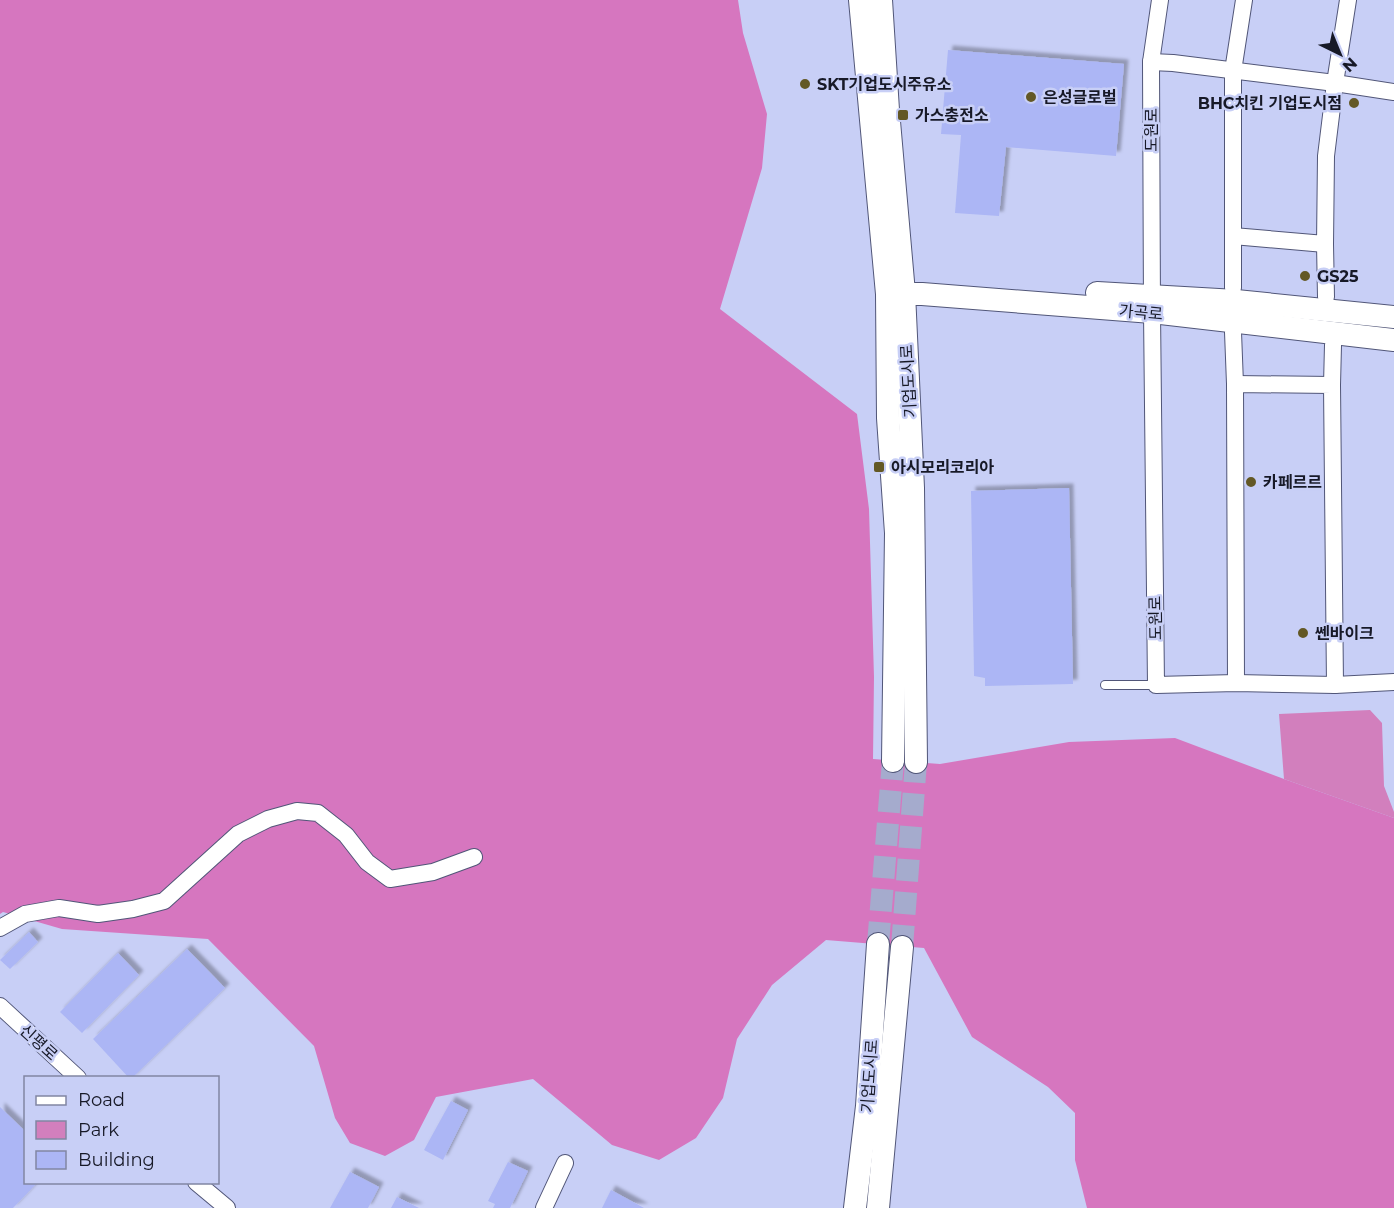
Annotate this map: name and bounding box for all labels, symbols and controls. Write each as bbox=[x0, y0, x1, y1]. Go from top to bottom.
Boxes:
north arrow bbox=[1310, 24, 1370, 84]
text: N bbox=[1339, 53, 1361, 76]
place label: SKT기업도시주유소 bbox=[817, 75, 952, 94]
marker: SKT기업도시주유소 bbox=[798, 77, 812, 91]
place label: 은성글로벌 bbox=[1043, 88, 1117, 107]
marker: 은성글로벌 bbox=[1024, 90, 1038, 104]
place label: BHC치킨 기업도시점 bbox=[1198, 94, 1342, 113]
marker: BHC치킨 기업도시점 bbox=[1347, 96, 1361, 110]
place label: 가스충전소 bbox=[915, 106, 989, 125]
marker: 가스충전소 bbox=[896, 108, 910, 122]
street label: 도원로 bbox=[1142, 108, 1161, 152]
place label: GS25 bbox=[1317, 267, 1359, 286]
marker: GS25 bbox=[1298, 269, 1312, 283]
street label: 가곡로 bbox=[1118, 301, 1164, 324]
street label: 기업도시로 bbox=[897, 343, 920, 418]
place label: 아시모리코리아 bbox=[891, 458, 994, 477]
marker: 아시모리코리아 bbox=[872, 460, 886, 474]
place label: 카페르르 bbox=[1263, 473, 1322, 492]
marker: 카페르르 bbox=[1244, 475, 1258, 489]
street label: 도원로 bbox=[1146, 595, 1165, 640]
place label: 쎈바이크 bbox=[1315, 624, 1374, 643]
marker: 쎈바이크 bbox=[1296, 626, 1310, 640]
street label: 신평로 bbox=[16, 1021, 62, 1064]
street label: 기업도시로 bbox=[857, 1038, 882, 1113]
legend bbox=[24, 1076, 219, 1184]
text: Road bbox=[78, 1089, 125, 1111]
text: Park bbox=[78, 1119, 119, 1141]
text: Building bbox=[78, 1149, 155, 1171]

